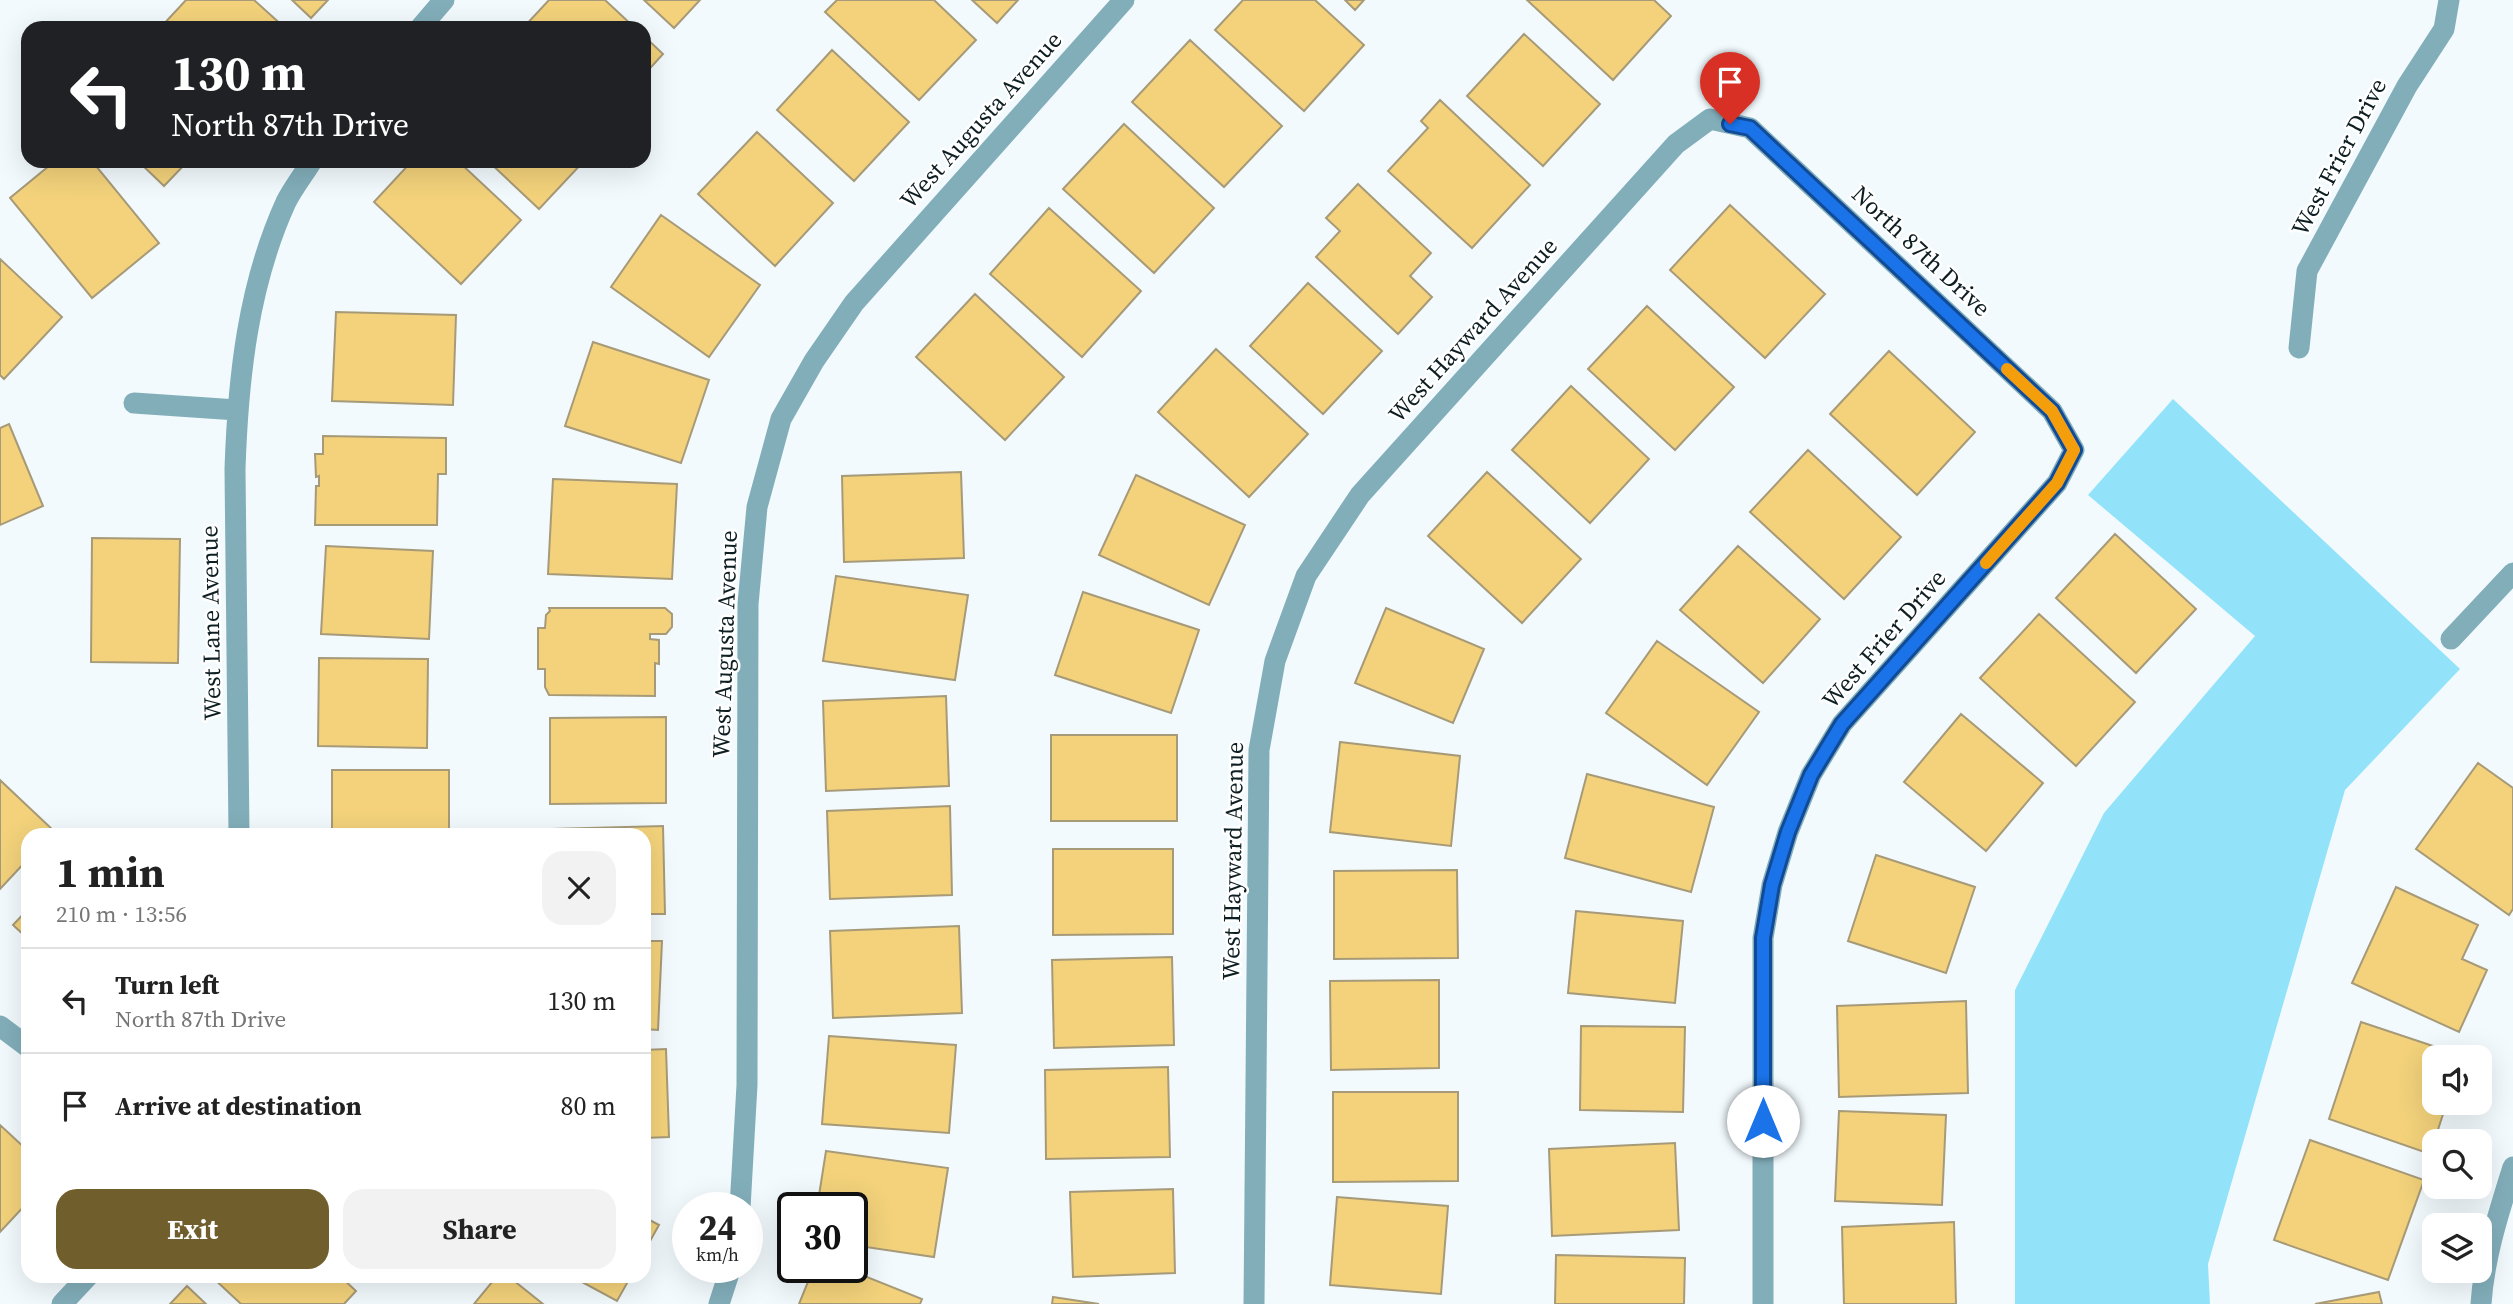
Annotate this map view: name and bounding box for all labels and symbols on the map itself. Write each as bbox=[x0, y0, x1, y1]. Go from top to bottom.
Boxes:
street label: West Augusta Avenue bbox=[892, 24, 1069, 215]
pin bbox=[1700, 52, 1760, 124]
street label: West Frier Drive bbox=[2283, 72, 2394, 241]
street label: North 87th Drive bbox=[1845, 178, 1998, 324]
street label: West Hayward Avenue bbox=[1381, 230, 1565, 429]
street label: West Lane Avenue bbox=[192, 525, 229, 721]
street label: West Augusta Avenue bbox=[704, 530, 745, 758]
street label: West Frier Drive bbox=[1814, 562, 1953, 715]
street label: West Hayward Avenue bbox=[1214, 742, 1251, 980]
position arrow bbox=[1726, 1084, 1800, 1158]
speed limit sign: 30 bbox=[777, 1192, 868, 1283]

